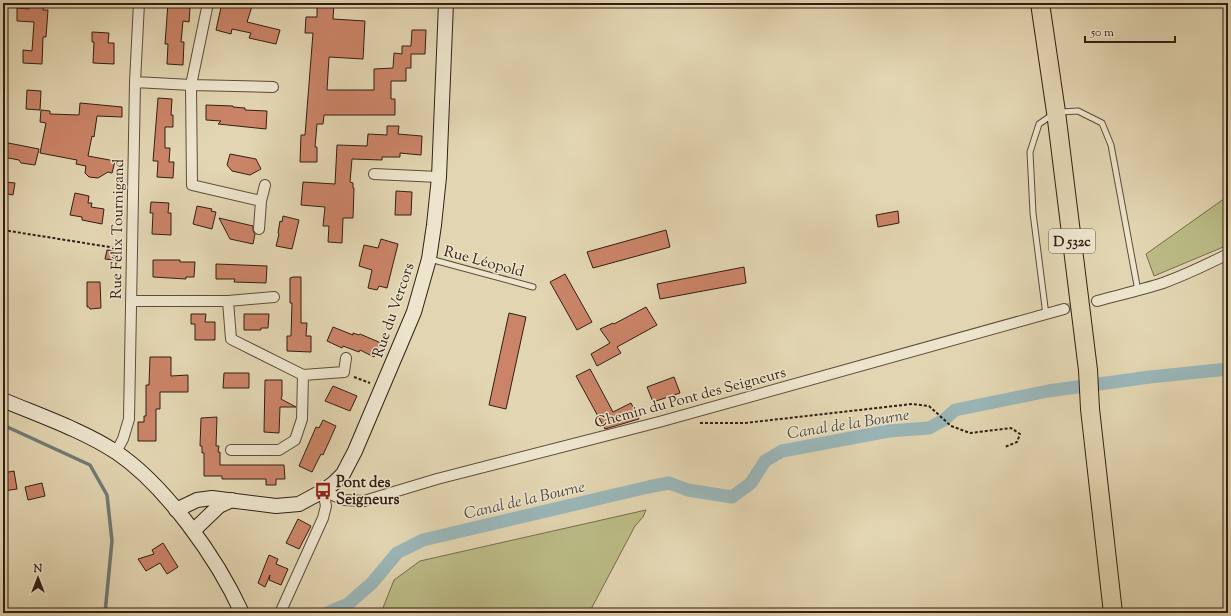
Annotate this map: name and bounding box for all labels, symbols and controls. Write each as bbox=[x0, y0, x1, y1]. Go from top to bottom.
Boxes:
scale bar bbox=[1085, 18, 1175, 44]
text: 50 m bbox=[1090, 24, 1114, 42]
street label: Rue Félix Tournigand bbox=[107, 158, 130, 299]
road number: D 532c bbox=[1049, 229, 1095, 253]
street label: Rue Léopold bbox=[441, 242, 527, 283]
street label: Rue du Vercors bbox=[368, 260, 421, 361]
street label: Chemin du Pont des Seigneurs bbox=[592, 363, 789, 434]
water label: Canal de la Bourne bbox=[786, 404, 911, 446]
place label: Pont des Seigneurs bbox=[336, 473, 399, 511]
water label: Canal de la Bourne bbox=[462, 476, 587, 527]
bus stop icon: Pont des Seigneurs bbox=[313, 481, 333, 501]
north arrow bbox=[18, 558, 58, 598]
text: N bbox=[33, 561, 43, 577]

